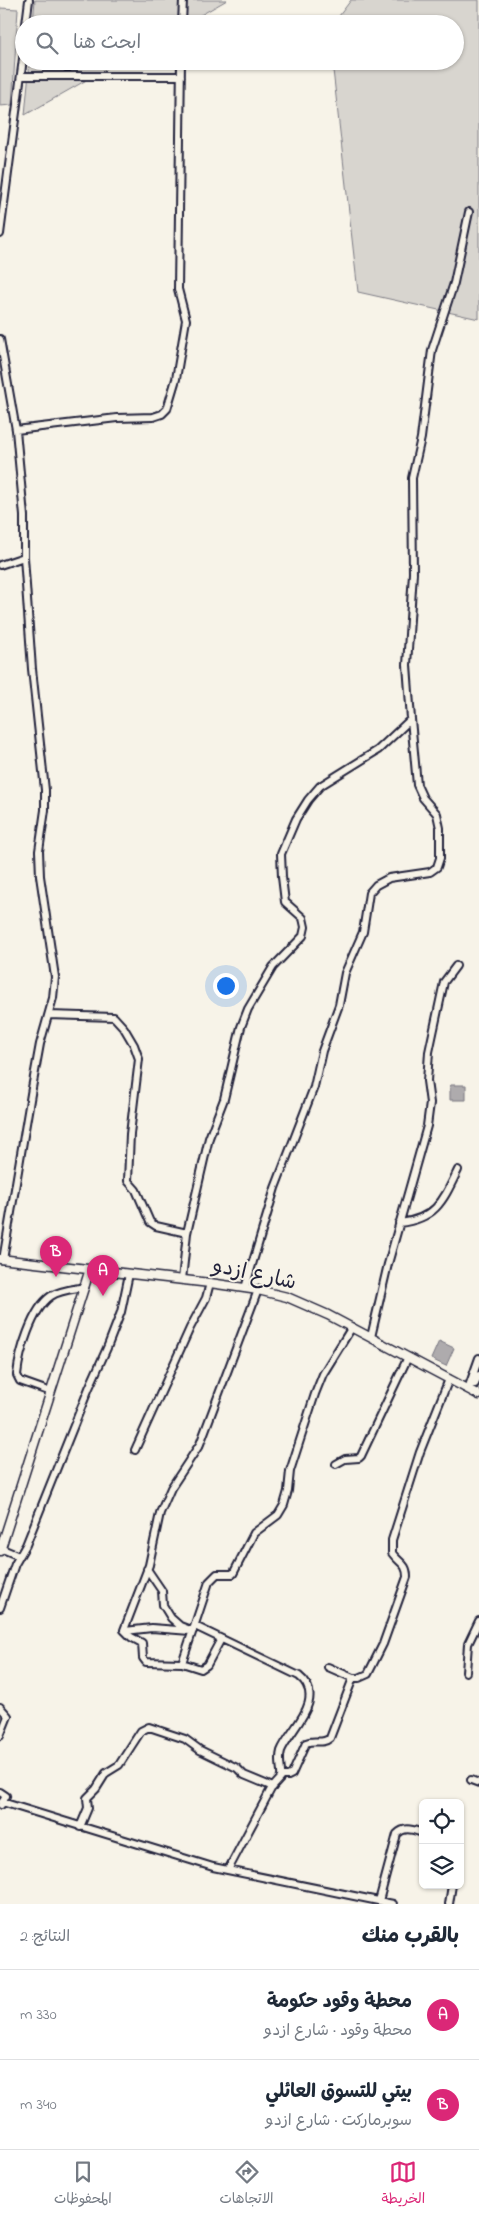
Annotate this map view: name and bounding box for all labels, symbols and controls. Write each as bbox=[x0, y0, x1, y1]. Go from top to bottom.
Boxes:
search box bbox=[15, 15, 464, 70]
icon: search bbox=[33, 29, 61, 57]
text: ابحث هنا bbox=[73, 30, 141, 57]
your location bbox=[213, 973, 239, 999]
pin: B bbox=[40, 1236, 72, 1277]
street label: شارع ازدو bbox=[208, 1251, 299, 1299]
pin: A bbox=[87, 1255, 119, 1296]
map controls bbox=[419, 1799, 464, 1889]
button: locate bbox=[419, 1799, 464, 1844]
button: layers bbox=[419, 1844, 464, 1889]
text: بالقرب منك bbox=[362, 1922, 459, 1952]
text: النتائج: 2 bbox=[20, 1925, 70, 1949]
text: محطة وقود حكومة bbox=[267, 1989, 412, 2016]
text: 330 m bbox=[20, 2003, 57, 2027]
text: A bbox=[438, 2003, 448, 2027]
text: محطة وقود · شارع ازدو bbox=[264, 2019, 412, 2043]
text: بيتي للتسوق العائلي bbox=[266, 2079, 412, 2106]
text: 340 m bbox=[20, 2093, 57, 2117]
text: B bbox=[438, 2093, 448, 2117]
text: سوبرماركت · شارع ازدو bbox=[265, 2109, 412, 2133]
tab: المحفوظات bbox=[54, 2158, 112, 2211]
tab: الاتجاهات bbox=[219, 2158, 274, 2211]
tab: الخريطة bbox=[381, 2158, 425, 2211]

